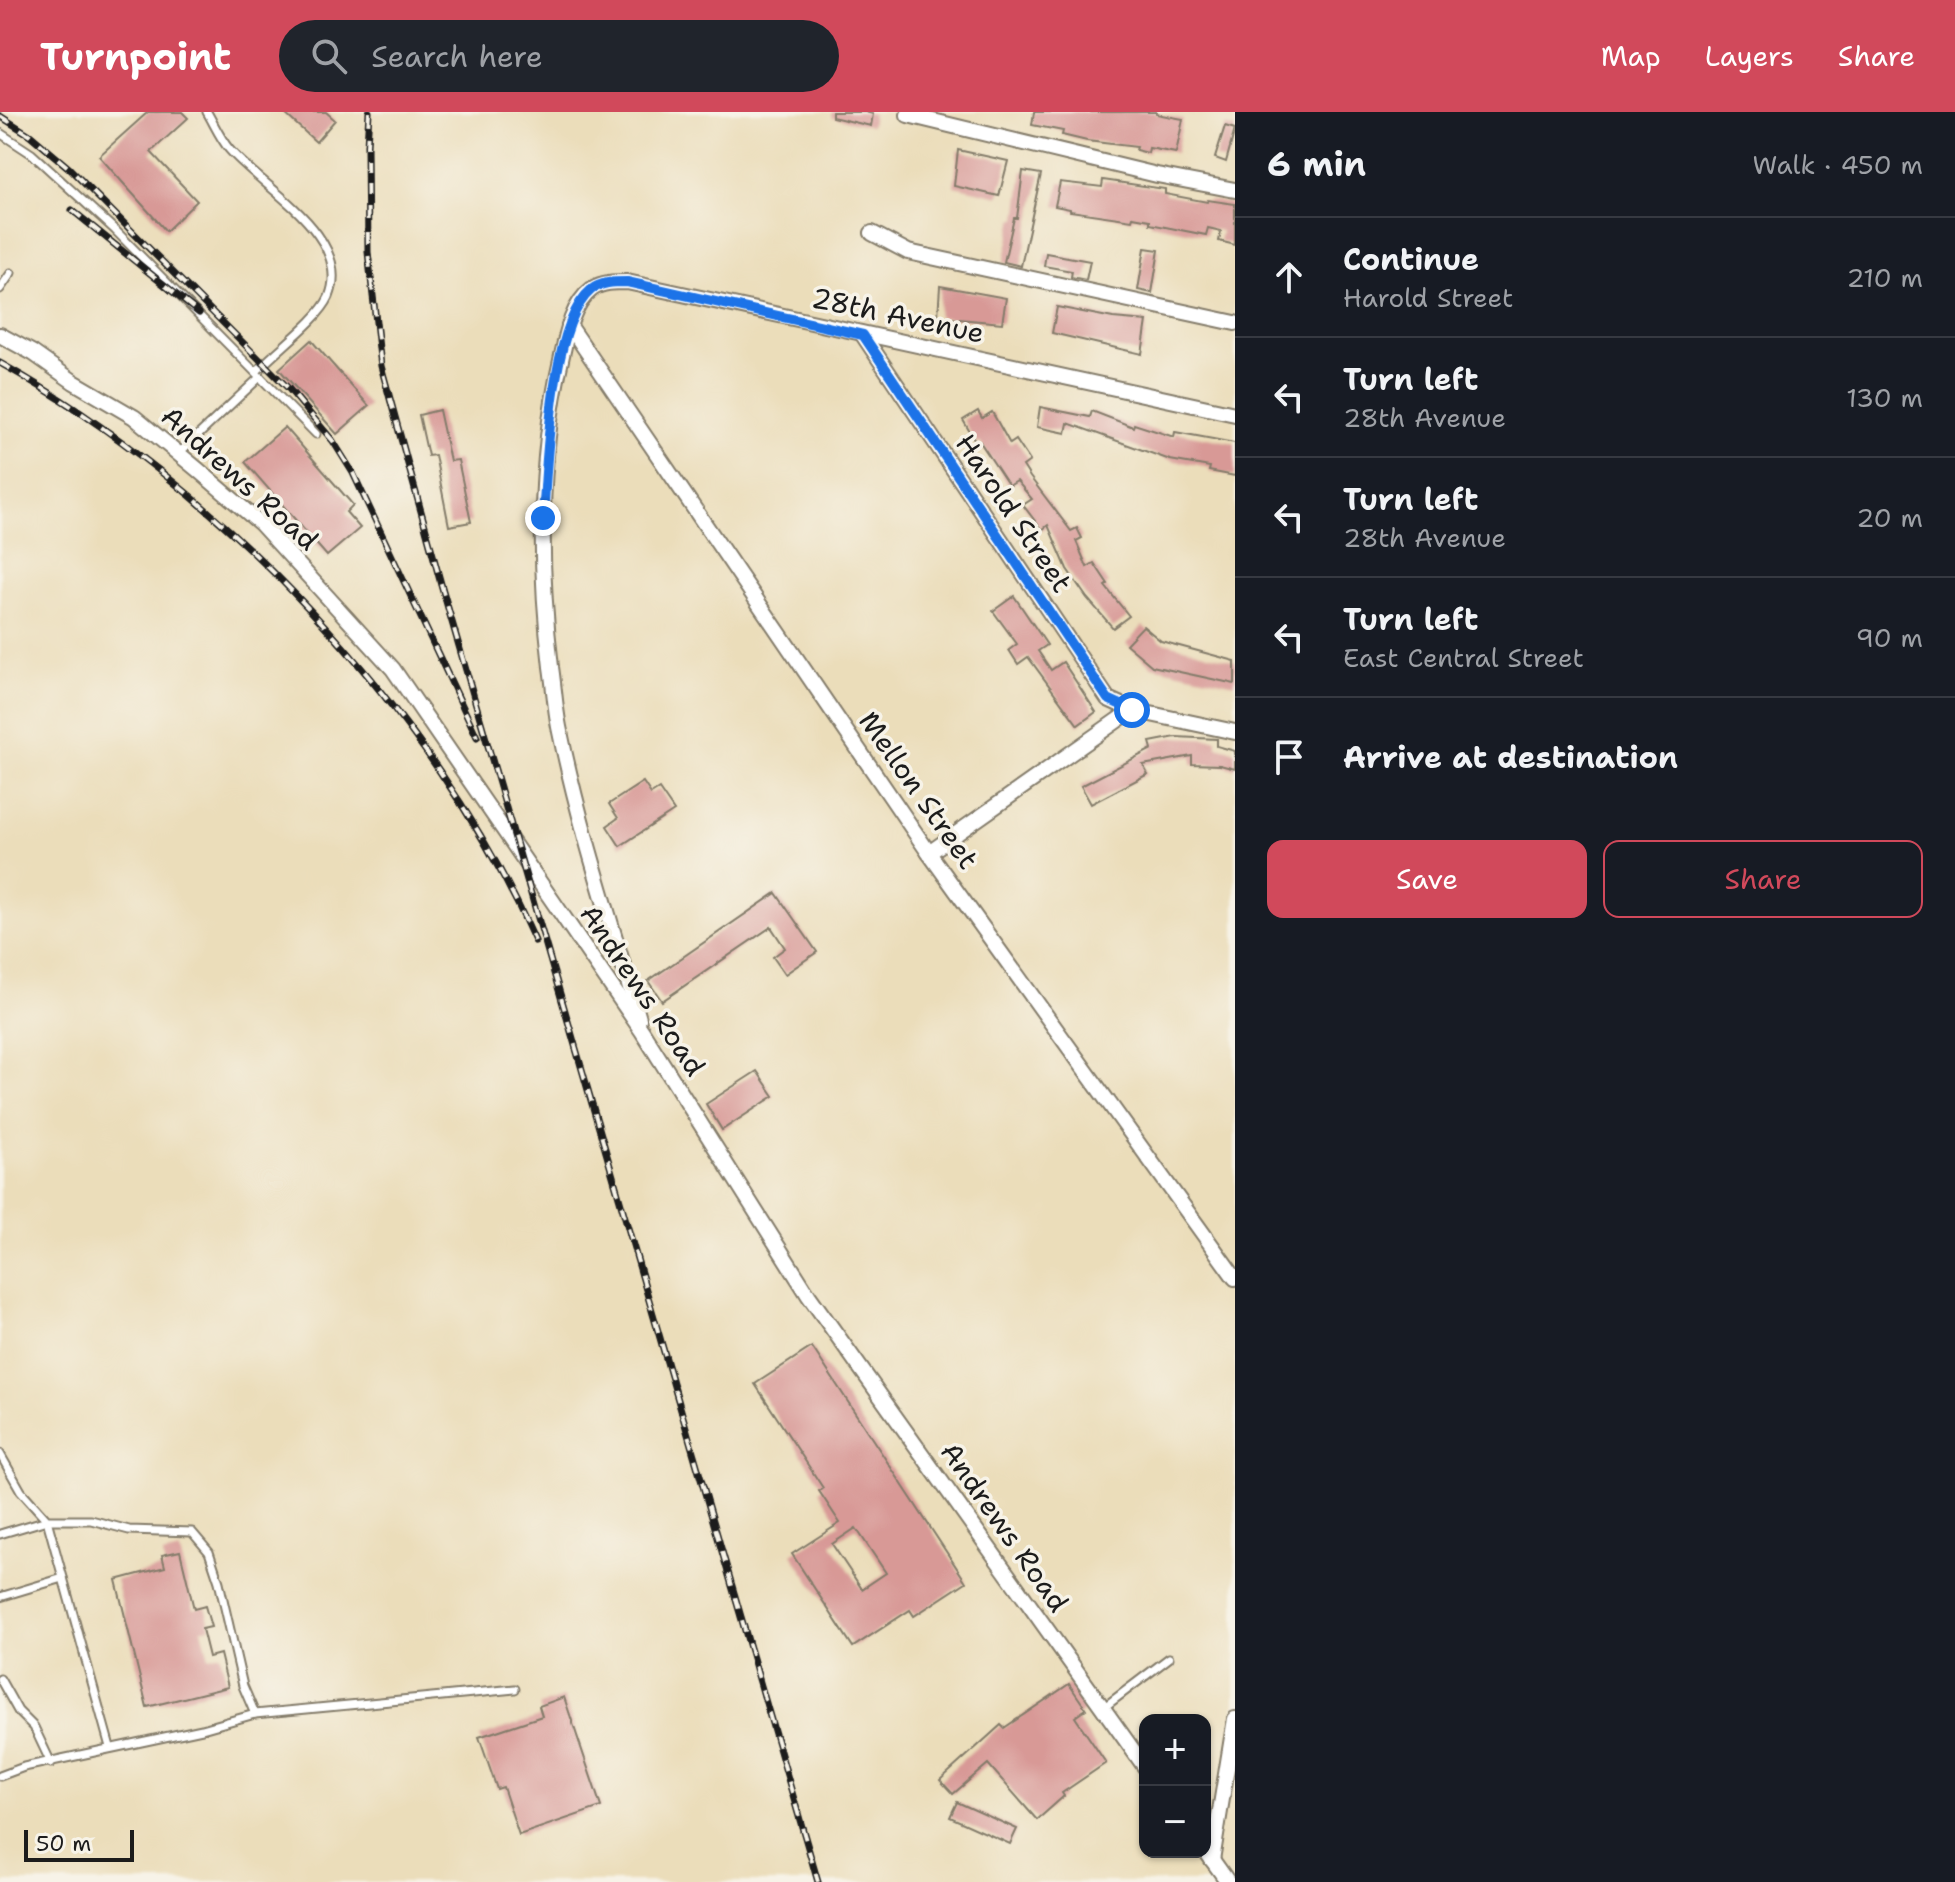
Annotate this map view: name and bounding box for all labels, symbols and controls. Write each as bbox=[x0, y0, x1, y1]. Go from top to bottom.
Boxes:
search box bbox=[279, 20, 839, 92]
text: Turnpoint bbox=[40, 31, 231, 82]
icon: search bbox=[307, 34, 351, 78]
text: Search here bbox=[371, 36, 543, 77]
text: Map bbox=[1601, 37, 1661, 75]
text: Layers bbox=[1705, 37, 1794, 75]
text: Share bbox=[1838, 37, 1915, 75]
text: 6 min bbox=[1267, 141, 1366, 187]
text: Walk · 450 m bbox=[1753, 147, 1923, 182]
text: Continue bbox=[1343, 239, 1479, 280]
icon: ahead bbox=[1267, 255, 1311, 299]
text: 210 m bbox=[1846, 260, 1923, 295]
street label: 28th Avenue bbox=[808, 278, 988, 352]
text: Harold Street bbox=[1343, 280, 1513, 315]
text: Turn left bbox=[1343, 359, 1478, 400]
icon: left bbox=[1267, 375, 1311, 419]
text: 130 m bbox=[1846, 380, 1923, 415]
street label: Andrews Road bbox=[153, 397, 327, 559]
text: 28th Avenue bbox=[1343, 400, 1506, 435]
street label: Harold Street bbox=[947, 426, 1081, 600]
text: Turn left bbox=[1343, 479, 1478, 520]
icon: left bbox=[1267, 495, 1311, 539]
route end bbox=[525, 500, 561, 536]
text: 20 m bbox=[1856, 500, 1923, 535]
text: 28th Avenue bbox=[1343, 520, 1506, 555]
text: Turn left bbox=[1343, 599, 1478, 640]
icon: left bbox=[1267, 615, 1311, 659]
text: 90 m bbox=[1856, 620, 1923, 655]
text: East Central Street bbox=[1343, 640, 1584, 675]
route start bbox=[1114, 692, 1150, 728]
street label: Mellon Street bbox=[850, 703, 988, 877]
icon: arrive bbox=[1267, 735, 1311, 779]
text: Arrive at destination bbox=[1343, 737, 1678, 778]
button: Save bbox=[1267, 840, 1587, 918]
button: Share bbox=[1603, 840, 1923, 918]
street label: Andrews Road bbox=[571, 897, 715, 1083]
street label: Andrews Road bbox=[932, 1434, 1078, 1620]
map controls bbox=[1139, 1714, 1211, 1858]
button: + bbox=[1139, 1714, 1211, 1786]
button: − bbox=[1139, 1786, 1211, 1858]
scale bar bbox=[24, 1826, 134, 1862]
text: 50 m bbox=[36, 1829, 91, 1858]

